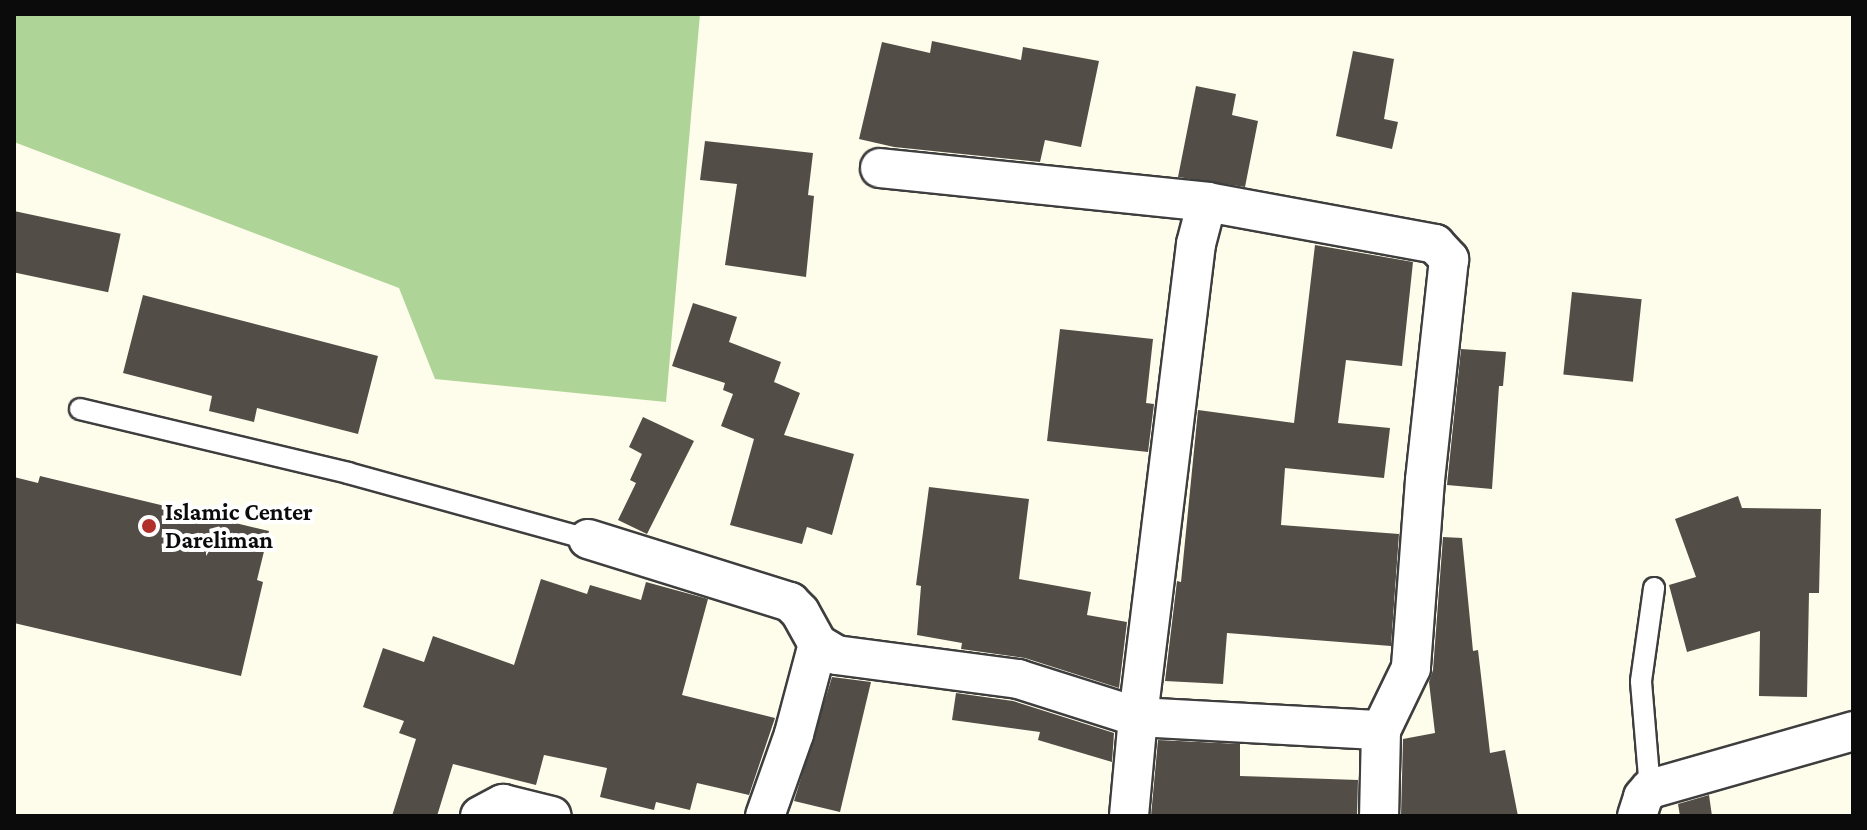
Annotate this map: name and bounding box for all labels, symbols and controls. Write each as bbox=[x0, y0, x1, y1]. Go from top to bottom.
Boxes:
place label: Islamic Center Dareliman bbox=[165, 498, 313, 554]
marker: Islamic Center Dareliman bbox=[140, 517, 158, 535]

